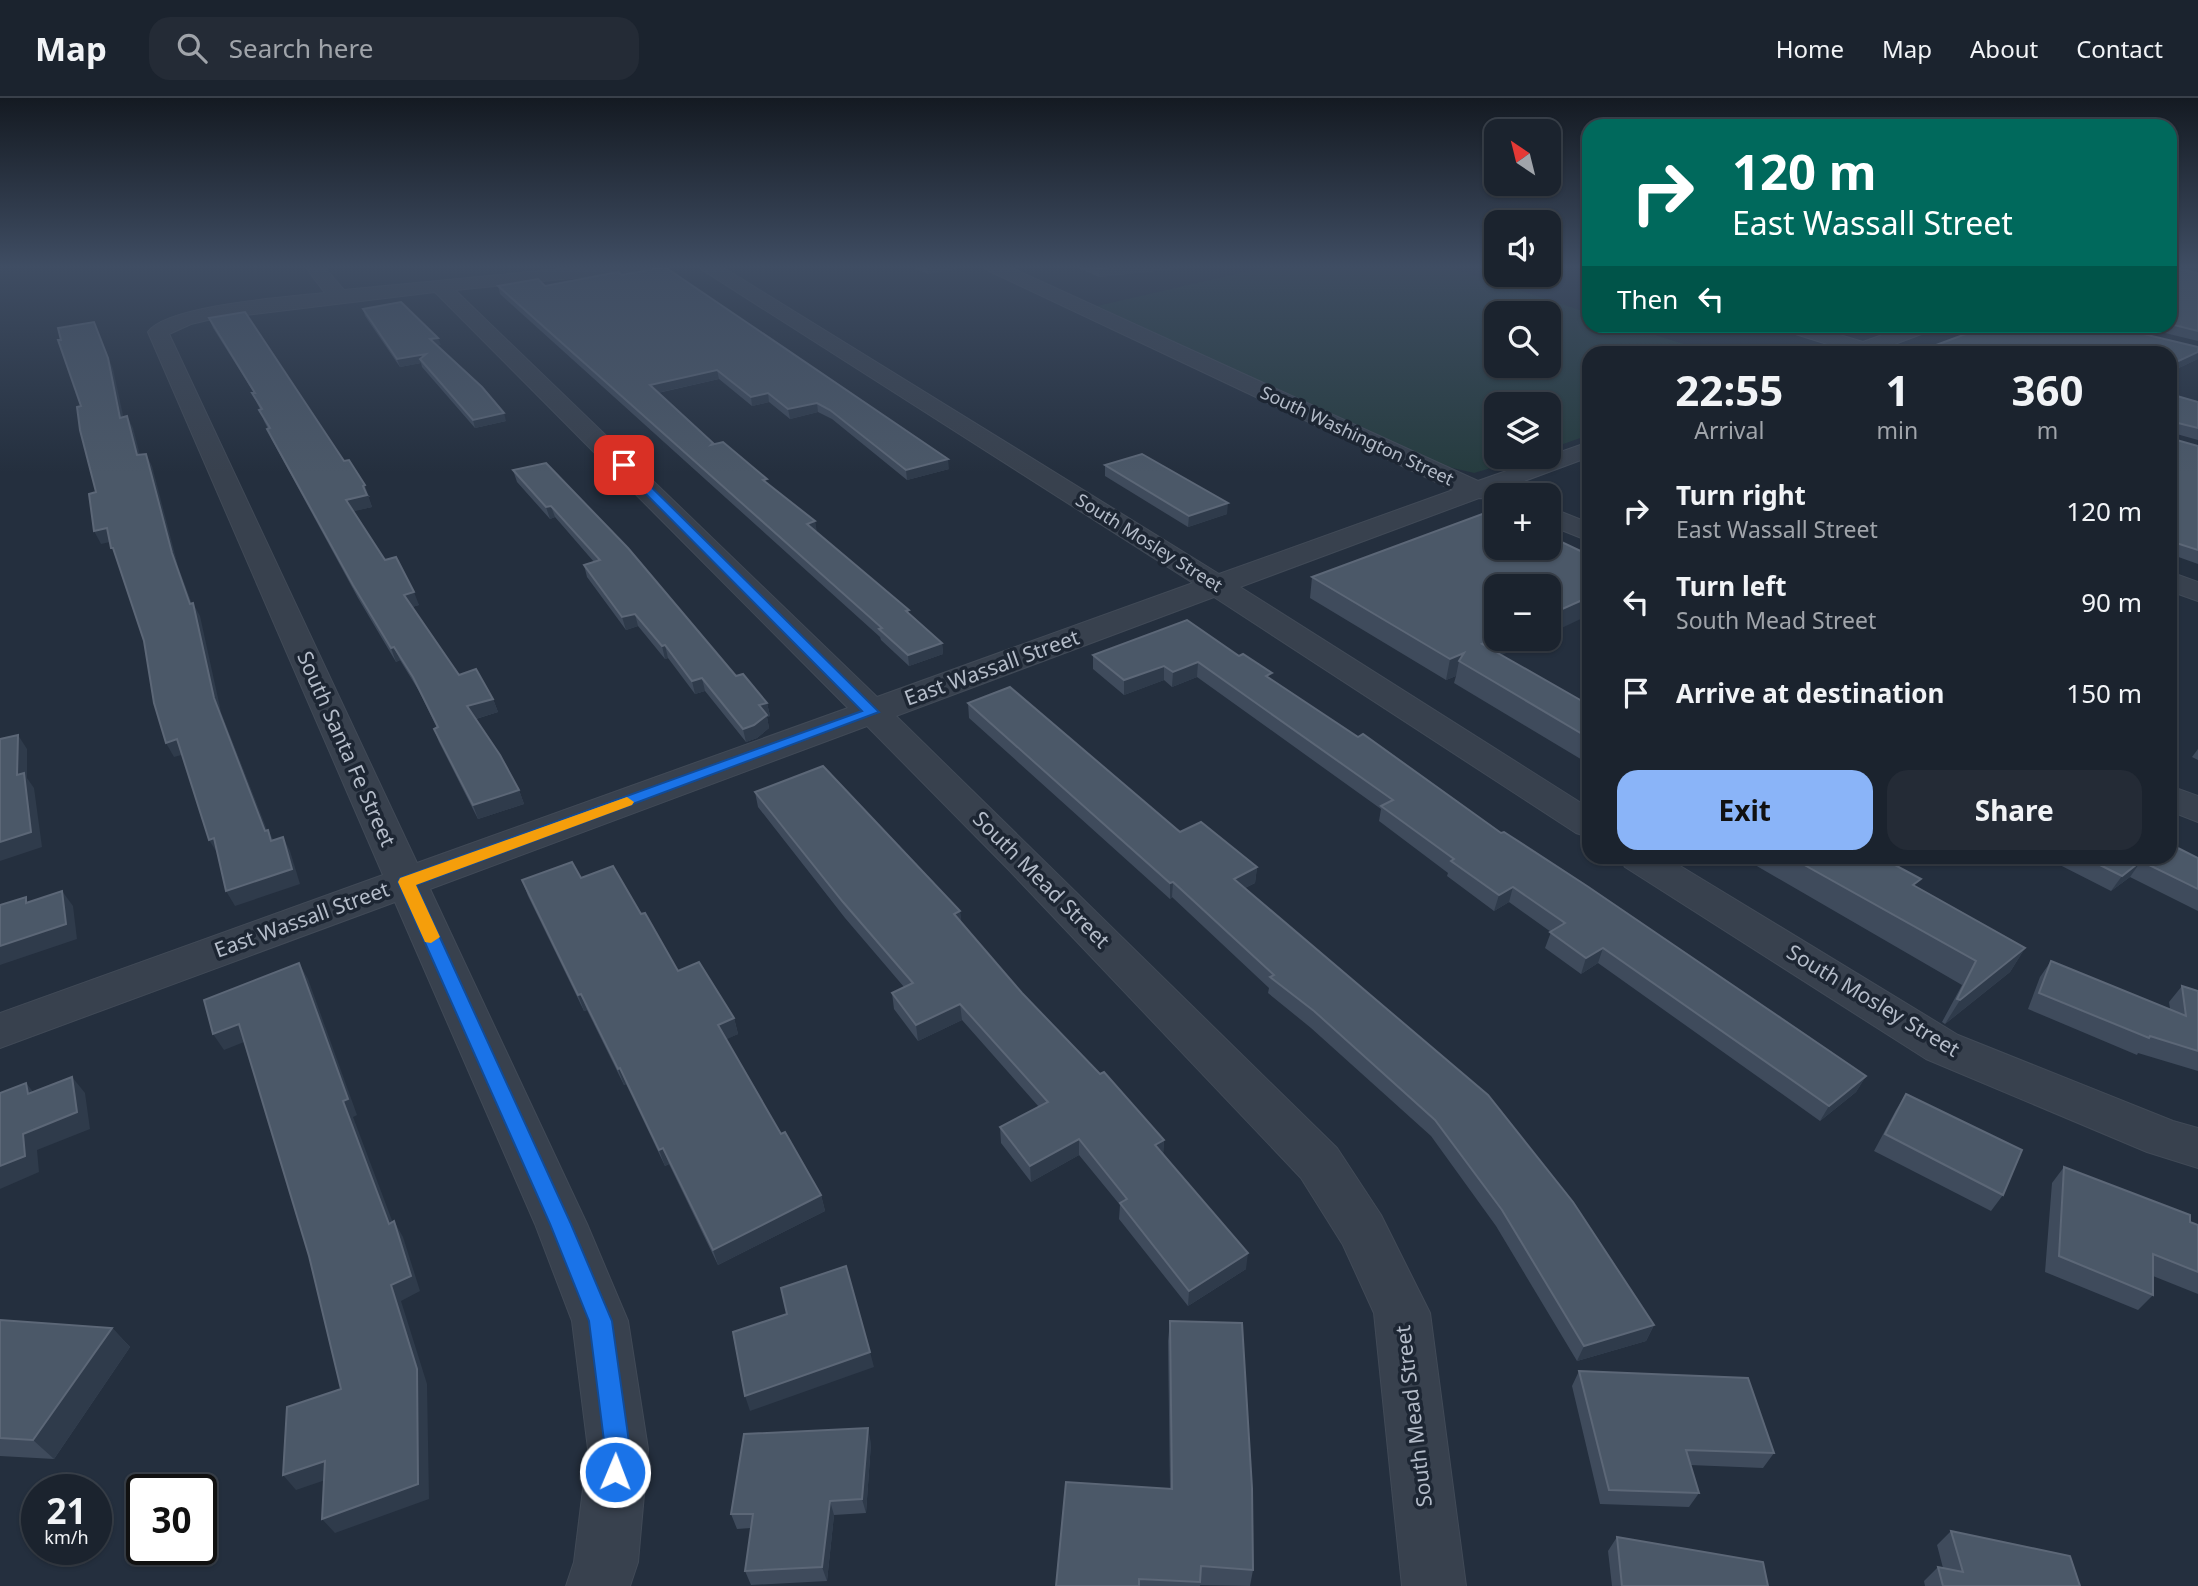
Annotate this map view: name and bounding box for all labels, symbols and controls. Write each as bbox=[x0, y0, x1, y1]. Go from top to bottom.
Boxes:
search box bbox=[149, 17, 639, 80]
text: Map bbox=[35, 26, 107, 71]
icon: search bbox=[173, 29, 211, 67]
text: Search here bbox=[229, 30, 373, 66]
text: Home bbox=[1776, 32, 1844, 65]
text: Map bbox=[1882, 32, 1932, 65]
text: About bbox=[1970, 32, 2038, 65]
text: Contact bbox=[2076, 32, 2163, 65]
north arrow bbox=[1484, 119, 1561, 196]
map controls bbox=[1484, 119, 1561, 651]
text: 120 m bbox=[1732, 138, 1877, 204]
icon: right bbox=[1617, 147, 1708, 238]
text: East Wassall Street bbox=[1732, 201, 2013, 244]
button: sound bbox=[1484, 210, 1561, 287]
icon: left bbox=[1692, 280, 1730, 318]
text: Then bbox=[1617, 281, 1678, 317]
button: search bbox=[1484, 301, 1561, 378]
text: 22:55 bbox=[1675, 361, 1783, 418]
text: 1 bbox=[1885, 361, 1909, 418]
text: 360 bbox=[2012, 361, 2084, 418]
street label: South Washington Street bbox=[1257, 380, 1458, 491]
button: layers bbox=[1484, 392, 1561, 469]
text: Arrival bbox=[1694, 414, 1764, 446]
text: min bbox=[1877, 414, 1918, 446]
text: m bbox=[2037, 414, 2058, 446]
pin bbox=[594, 435, 654, 495]
icon: arrive bbox=[605, 446, 643, 484]
text: Turn right bbox=[1676, 477, 1806, 513]
button: + bbox=[1484, 483, 1561, 560]
street label: South Mosley Street bbox=[1072, 487, 1228, 597]
icon: right bbox=[1617, 492, 1655, 530]
text: 120 m bbox=[2066, 493, 2142, 529]
text: East Wassall Street bbox=[1676, 513, 1878, 545]
text: Turn left bbox=[1676, 568, 1787, 604]
button: − bbox=[1484, 574, 1561, 651]
icon: left bbox=[1617, 583, 1655, 621]
text: 90 m bbox=[2081, 584, 2142, 620]
text: South Mead Street bbox=[1676, 604, 1876, 636]
street label: East Wassall Street bbox=[900, 622, 1083, 712]
street label: South Santa Fe Street bbox=[291, 646, 403, 851]
icon: arrive bbox=[1617, 674, 1655, 712]
text: Arrive at destination bbox=[1676, 675, 1945, 711]
text: 150 m bbox=[2066, 675, 2142, 711]
button: Exit bbox=[1617, 770, 1873, 850]
button: Share bbox=[1887, 770, 2142, 850]
street label: South Mead Street bbox=[967, 805, 1117, 954]
street label: East Wassall Street bbox=[210, 874, 393, 964]
street label: South Mosley Street bbox=[1782, 937, 1965, 1063]
street label: South Mead Street bbox=[1388, 1323, 1438, 1509]
position arrow bbox=[578, 1435, 652, 1509]
speed limit sign: 30 bbox=[126, 1474, 217, 1565]
text: 21 bbox=[46, 1487, 87, 1534]
text: km/h bbox=[44, 1525, 89, 1549]

